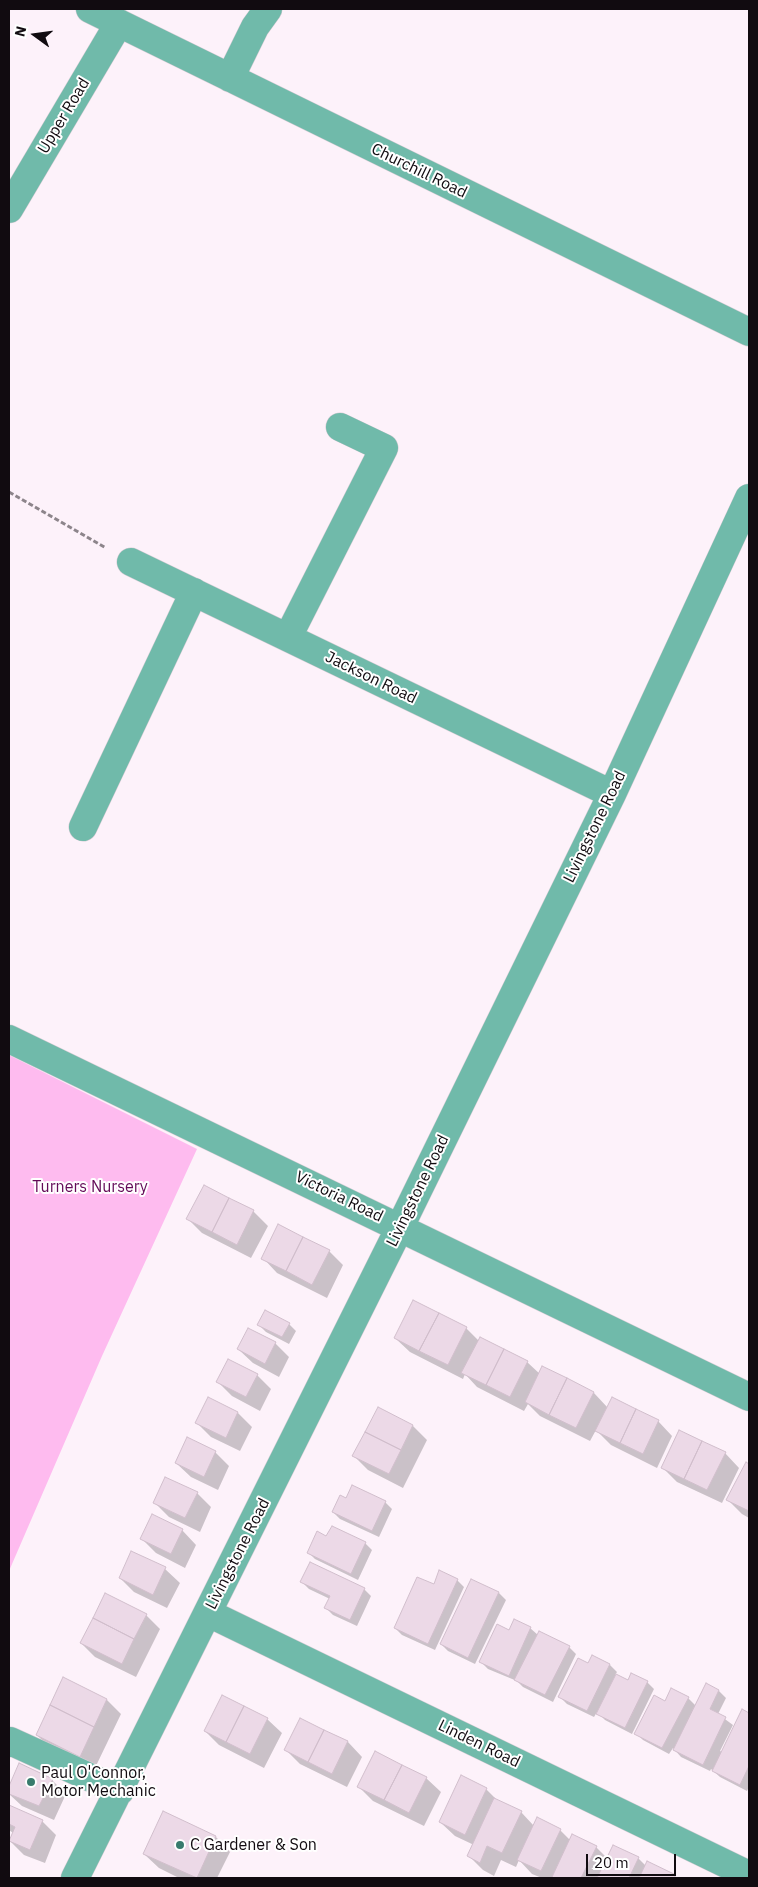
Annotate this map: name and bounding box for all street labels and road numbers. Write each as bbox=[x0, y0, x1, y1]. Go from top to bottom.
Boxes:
street label: Upper Road bbox=[34, 75, 94, 157]
street label: Churchill Road bbox=[368, 140, 470, 202]
street label: Jackson Road bbox=[322, 648, 420, 708]
street label: Livingstone Road bbox=[560, 768, 630, 886]
street label: Livingstone Road bbox=[383, 1132, 453, 1250]
street label: Victoria Road bbox=[292, 1167, 386, 1227]
street label: Livingstone Road bbox=[202, 1495, 274, 1613]
street label: Linden Road bbox=[435, 1716, 523, 1772]

